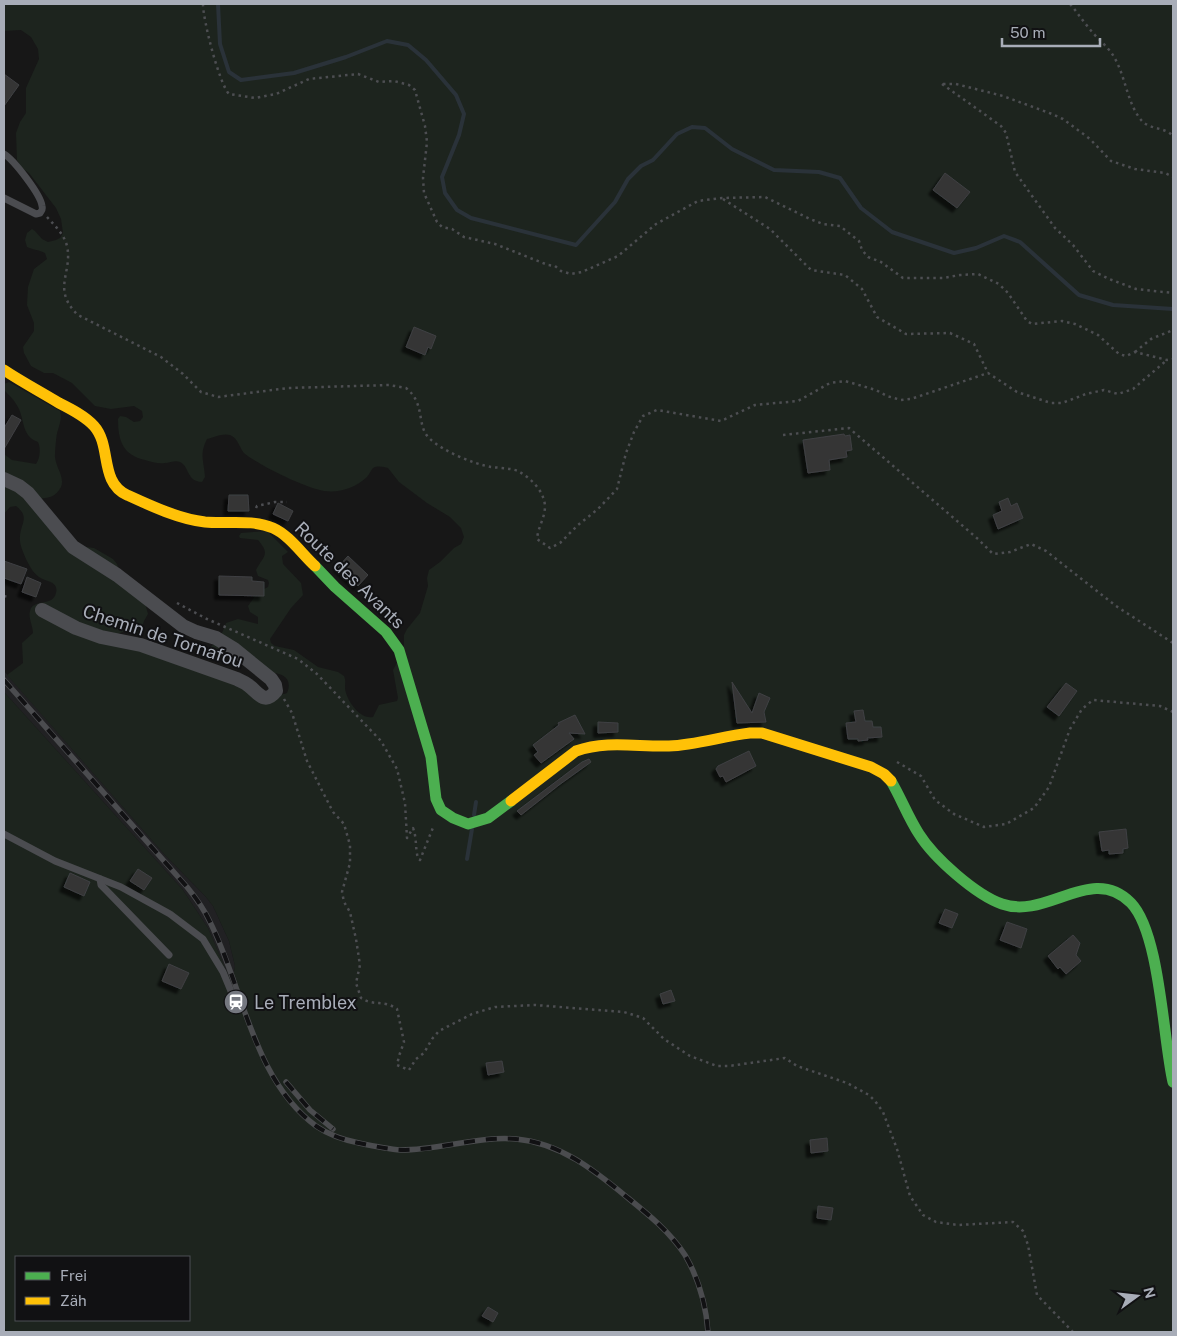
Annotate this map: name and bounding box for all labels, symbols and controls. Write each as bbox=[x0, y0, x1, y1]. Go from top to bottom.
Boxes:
scale bar bbox=[1002, 15, 1100, 47]
text: 50 m bbox=[1010, 24, 1045, 41]
street label: Route des Avants bbox=[291, 517, 409, 633]
street label: Chemin de Tornafou bbox=[80, 600, 246, 672]
station icon: Le Tremblex bbox=[223, 989, 249, 1015]
place label: Le Tremblex bbox=[254, 992, 357, 1013]
legend bbox=[15, 1256, 190, 1321]
text: Frei bbox=[60, 1267, 87, 1284]
north arrow bbox=[1112, 1271, 1162, 1321]
text: N bbox=[1140, 1285, 1159, 1300]
text: Zäh bbox=[60, 1292, 87, 1309]

